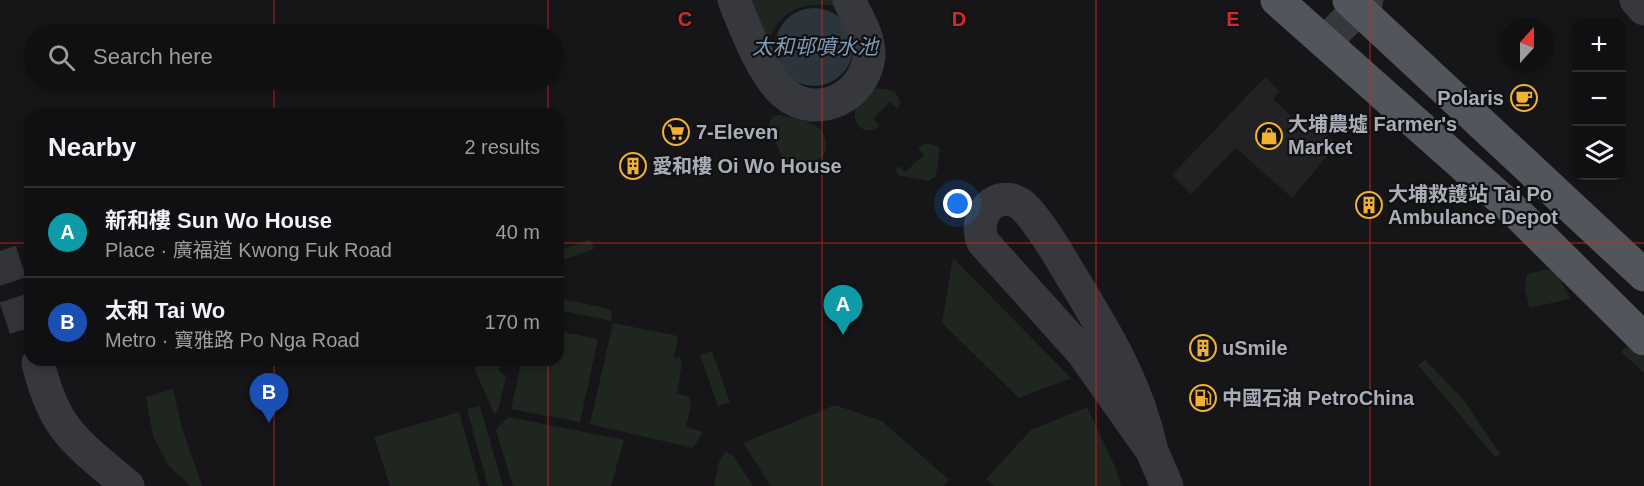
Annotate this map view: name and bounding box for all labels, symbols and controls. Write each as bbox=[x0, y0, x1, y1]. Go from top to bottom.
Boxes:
text: C bbox=[678, 8, 692, 30]
text: D bbox=[952, 8, 966, 30]
text: E bbox=[1226, 8, 1240, 30]
north arrow bbox=[1500, 18, 1554, 72]
map controls bbox=[1572, 18, 1626, 180]
button: + bbox=[1572, 18, 1626, 72]
search box bbox=[24, 24, 564, 90]
water label: 太和邨噴水池 bbox=[752, 35, 880, 58]
icon: search bbox=[45, 41, 78, 74]
text: Search here bbox=[93, 44, 213, 69]
button: − bbox=[1572, 72, 1626, 126]
cafe icon: Polaris bbox=[1509, 83, 1539, 113]
place label: Polaris bbox=[1437, 87, 1504, 109]
place label: 大埔農墟 Farmer's Market bbox=[1288, 113, 1457, 158]
supermarket icon: 7-Eleven bbox=[661, 117, 691, 147]
place label: 7-Eleven bbox=[696, 121, 778, 143]
shop icon: 大埔農墟 Farmer's Market bbox=[1254, 121, 1284, 151]
button: layers bbox=[1572, 126, 1626, 180]
text: Nearby bbox=[48, 132, 136, 162]
text: 2 results bbox=[464, 136, 540, 158]
building icon: 愛和樓 Oi Wo House bbox=[618, 151, 648, 181]
place label: 愛和樓 Oi Wo House bbox=[652, 155, 842, 177]
place label: 大埔救護站 Tai Po Ambulance Depot bbox=[1388, 183, 1558, 228]
your location bbox=[943, 189, 972, 218]
building icon: 大埔救護站 Tai Po Ambulance Depot bbox=[1354, 190, 1384, 220]
text: 新和樓 Sun Wo House bbox=[105, 208, 332, 233]
text: A bbox=[60, 221, 75, 243]
text: 40 m bbox=[496, 221, 540, 243]
text: Place · 廣福道 Kwong Fuk Road bbox=[105, 239, 392, 261]
pin: A bbox=[824, 286, 862, 335]
text: 太和 Tai Wo bbox=[105, 298, 225, 323]
text: B bbox=[60, 311, 75, 333]
text: 170 m bbox=[484, 311, 540, 333]
text: Metro · 寶雅路 Po Nga Road bbox=[105, 329, 360, 351]
building icon: uSmile bbox=[1188, 333, 1218, 363]
place label: uSmile bbox=[1222, 337, 1288, 359]
pin: B bbox=[250, 374, 288, 423]
fuel station icon: 中國石油 PetroChina bbox=[1188, 383, 1218, 413]
place label: 中國石油 PetroChina bbox=[1222, 387, 1415, 409]

